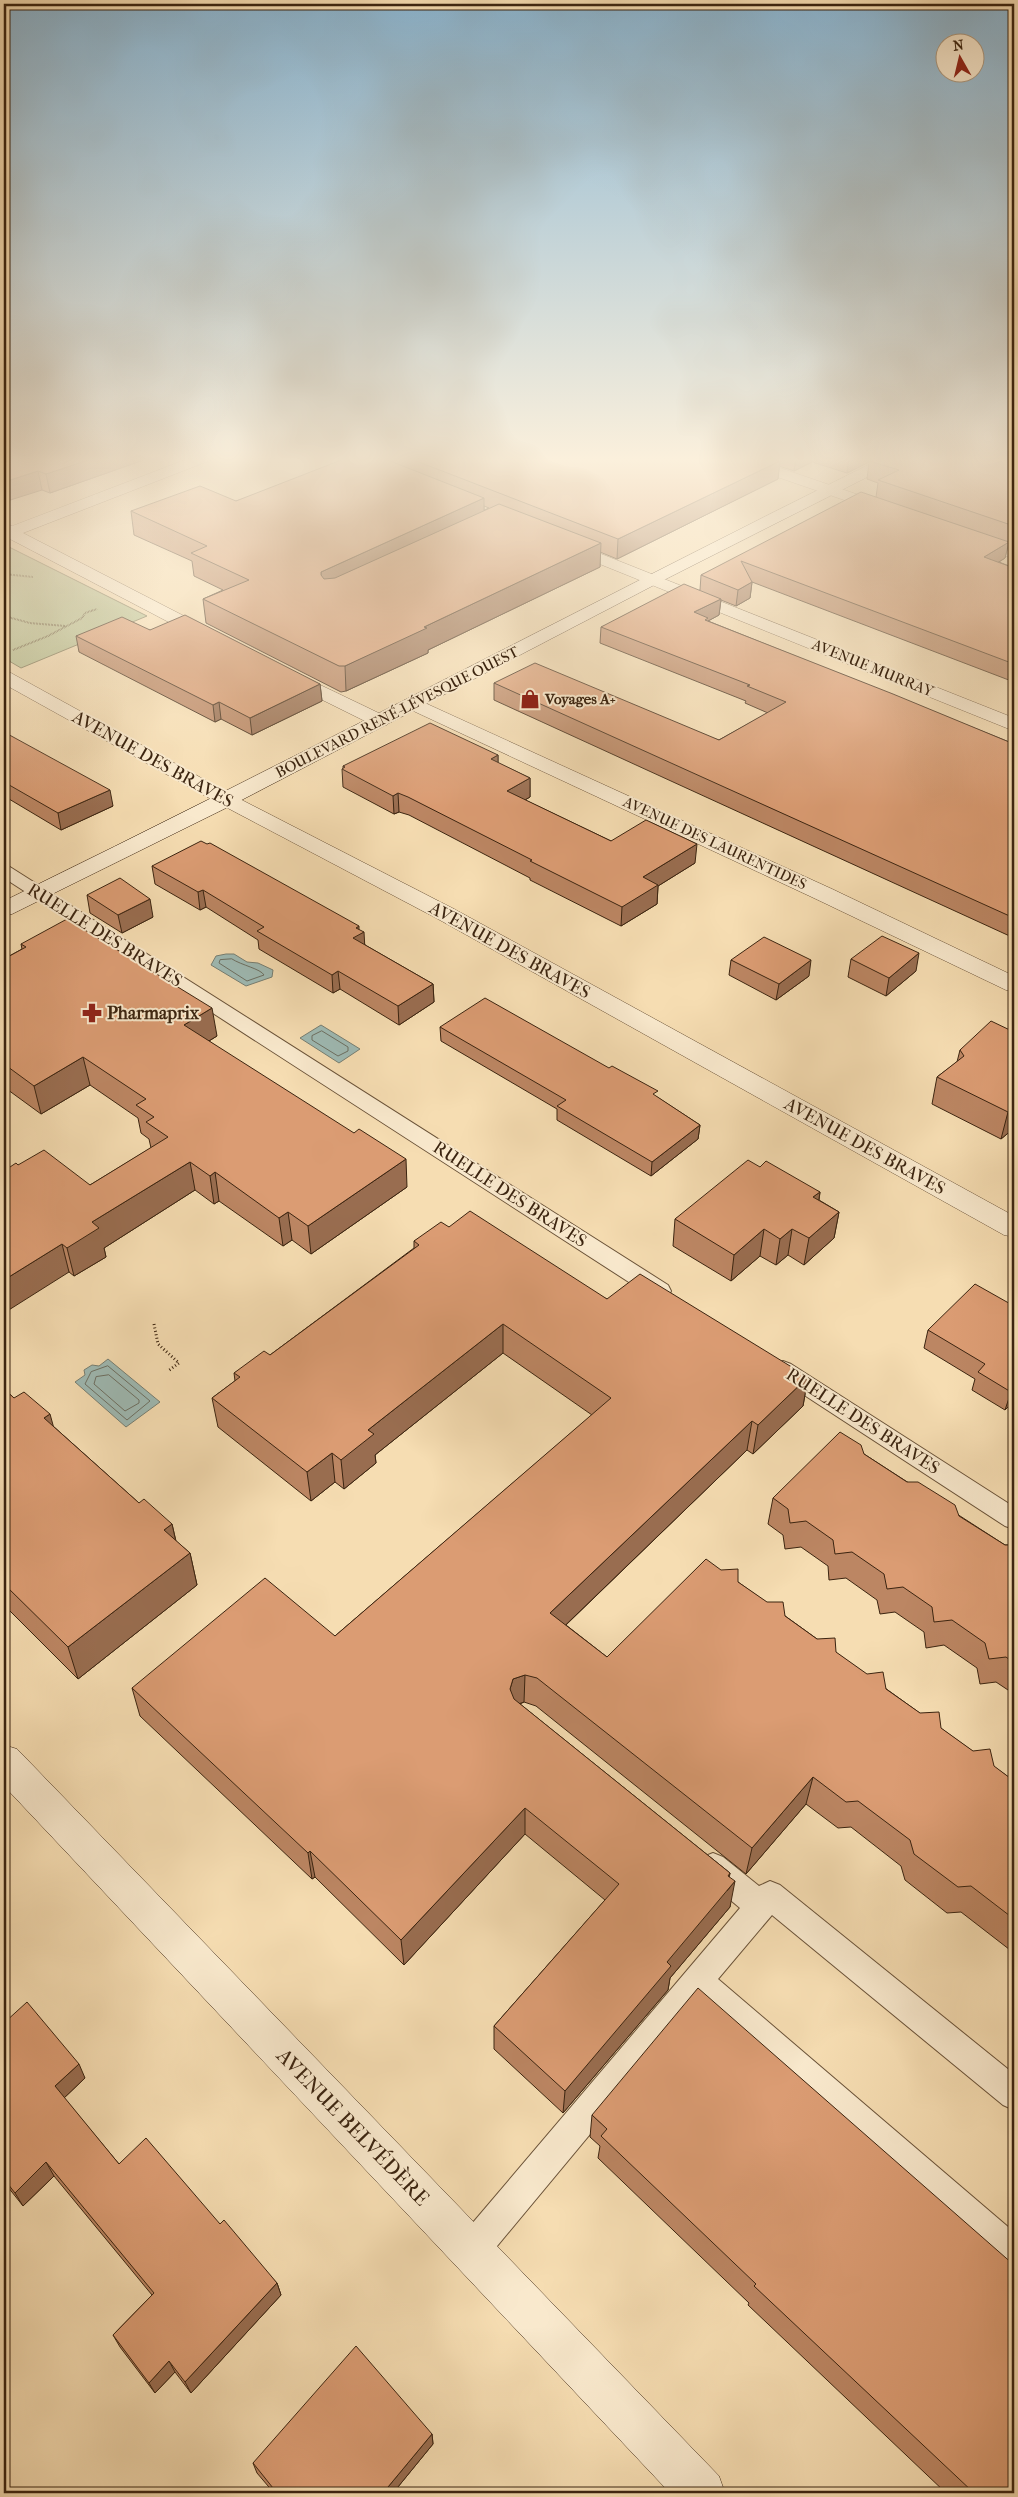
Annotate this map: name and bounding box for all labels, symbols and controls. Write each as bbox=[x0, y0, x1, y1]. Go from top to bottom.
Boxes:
north arrow bbox=[936, 32, 986, 82]
text: N bbox=[952, 36, 965, 55]
street label: AVENUE MURRAY bbox=[809, 635, 937, 701]
street label: BOULEVARD RENÉ-LÉVESQUE OUEST bbox=[272, 642, 522, 781]
shop icon: Voyages A+ bbox=[519, 688, 541, 710]
place label: Voyages A+ bbox=[544, 690, 616, 708]
street label: AVENUE DES BRAVES bbox=[68, 706, 237, 812]
street label: AVENUE DES LAURENTIDES bbox=[619, 792, 810, 894]
street label: RUELLE DES BRAVES bbox=[23, 879, 186, 992]
street label: AVENUE DES BRAVES bbox=[425, 897, 594, 1003]
pharmacy icon: Pharmaprix bbox=[81, 1002, 103, 1024]
place label: Pharmaprix bbox=[107, 1003, 200, 1024]
street label: AVENUE DES BRAVES bbox=[780, 1093, 949, 1199]
street label: RUELLE DES BRAVES bbox=[429, 1137, 590, 1252]
street label: RUELLE DES BRAVES bbox=[782, 1364, 943, 1479]
street label: AVENUE BELVÉDÈRE bbox=[271, 2043, 434, 2211]

